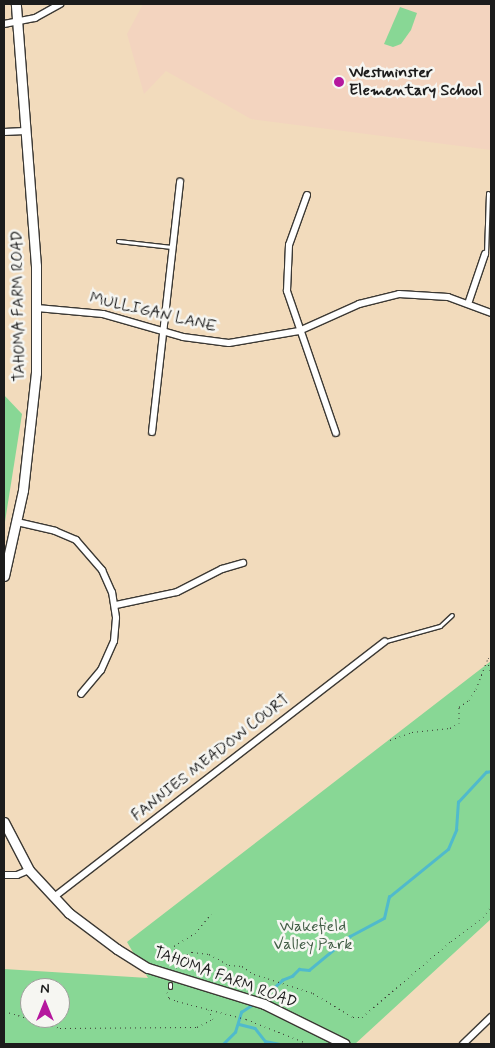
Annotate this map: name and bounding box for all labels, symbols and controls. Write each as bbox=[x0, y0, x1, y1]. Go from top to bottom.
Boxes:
place label: Westminster Elementary School bbox=[349, 63, 482, 101]
marker: Westminster Elementary School bbox=[333, 76, 345, 88]
street label: TAHOMA FARM ROAD bbox=[8, 230, 30, 382]
street label: MULLIGAN LANE bbox=[88, 289, 218, 337]
street label: FANNIES MEADOW COURT bbox=[128, 691, 294, 825]
park label: Wakefield Valley Park bbox=[275, 917, 351, 955]
street label: TAHOMA FARM ROAD bbox=[151, 943, 299, 1013]
north arrow bbox=[20, 978, 70, 1028]
text: N bbox=[40, 980, 50, 998]

